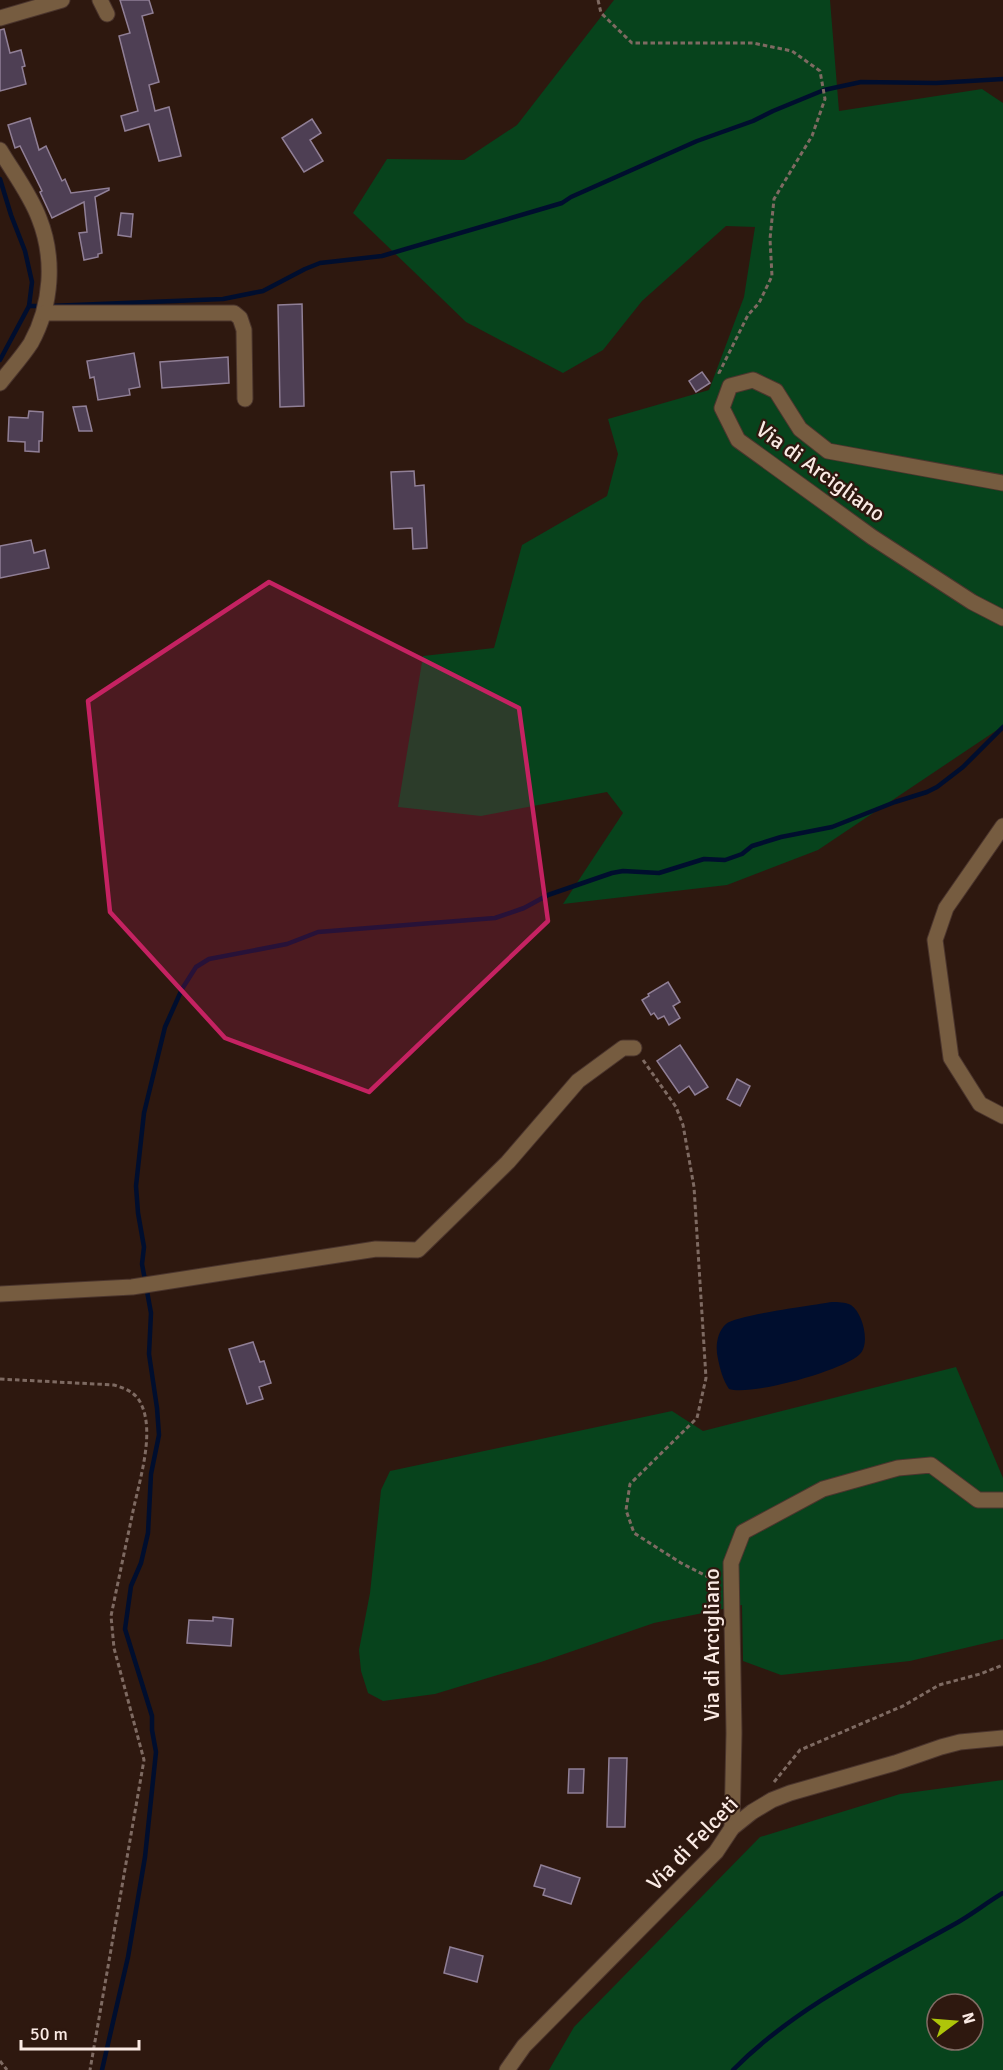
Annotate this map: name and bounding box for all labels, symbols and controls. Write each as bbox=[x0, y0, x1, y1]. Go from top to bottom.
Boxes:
street label: Via di Arcigliano bbox=[751, 415, 891, 527]
street label: Via di Arcigliano bbox=[698, 1568, 725, 1722]
street label: Via di Felceti bbox=[641, 1791, 744, 1896]
north arrow bbox=[925, 1992, 985, 2052]
text: N bbox=[957, 2010, 980, 2026]
scale bar bbox=[21, 2013, 140, 2051]
text: 50 m bbox=[30, 2023, 68, 2045]

